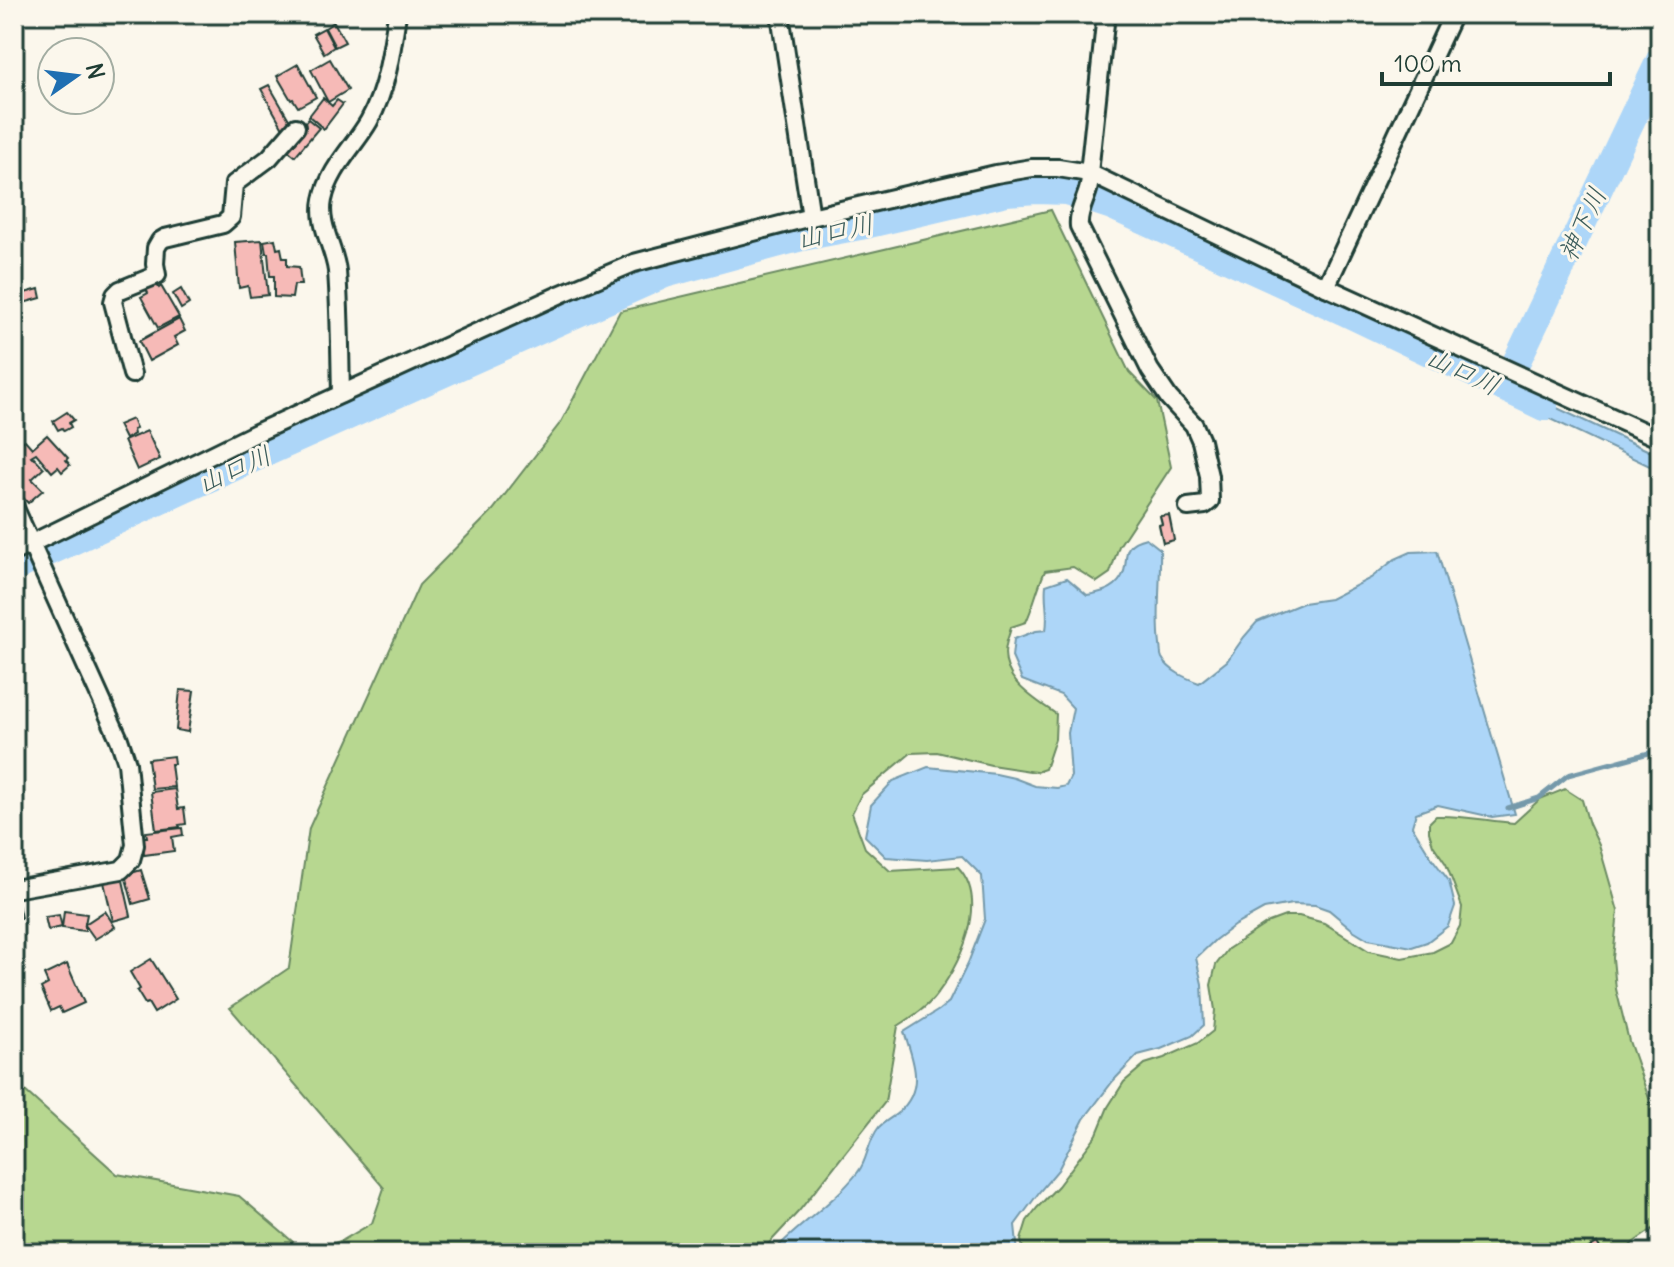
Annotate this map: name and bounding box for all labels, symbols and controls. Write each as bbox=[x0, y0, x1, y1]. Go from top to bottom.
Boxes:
north arrow bbox=[36, 36, 116, 116]
scale bar bbox=[1382, 36, 1610, 86]
text: 100 m bbox=[1394, 48, 1462, 78]
text: N bbox=[80, 60, 111, 82]
water label: 神下川 bbox=[1551, 182, 1613, 266]
water label: 山口川 bbox=[793, 207, 877, 255]
water label: 山口川 bbox=[1421, 340, 1505, 402]
water label: 山口川 bbox=[192, 438, 276, 500]

